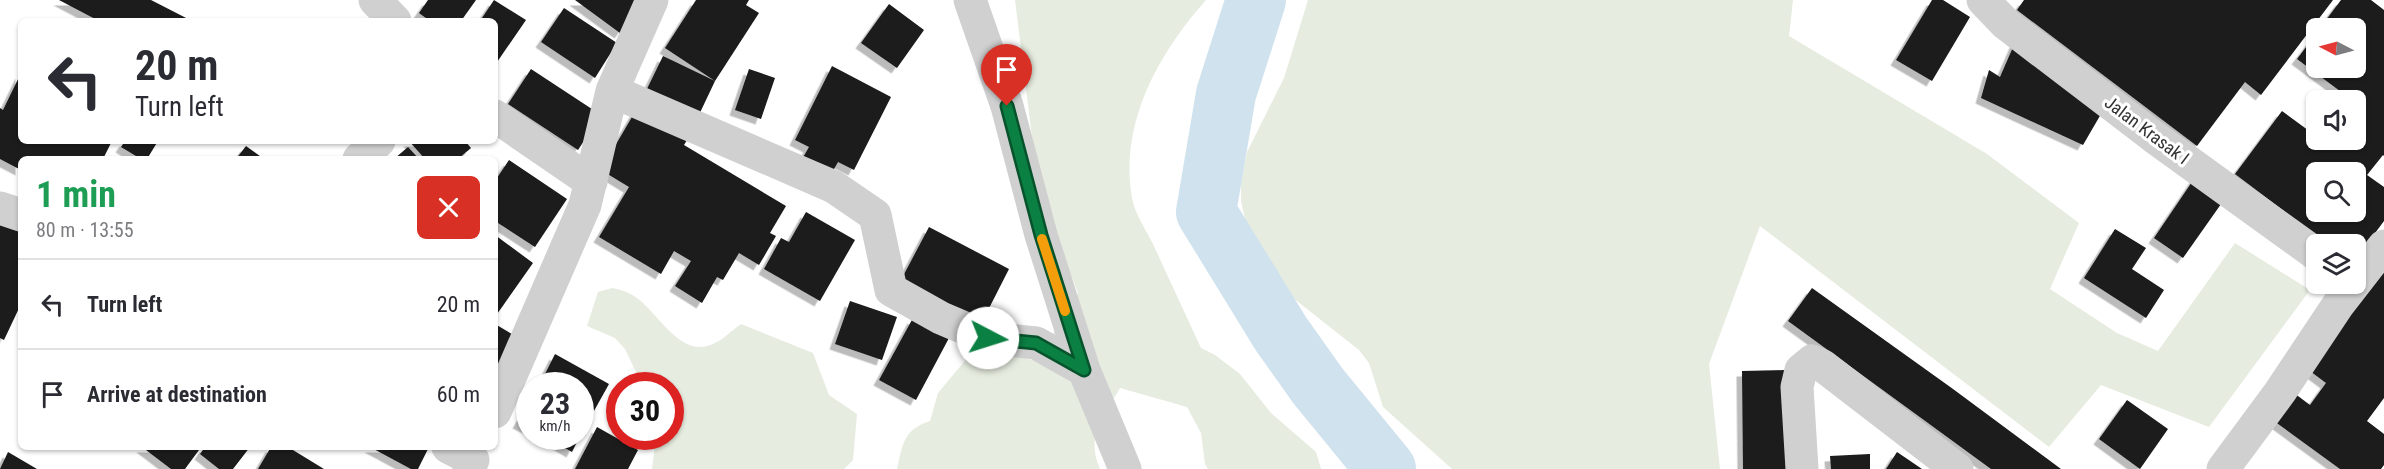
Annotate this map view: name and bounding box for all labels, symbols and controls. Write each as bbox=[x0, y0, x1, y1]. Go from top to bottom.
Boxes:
north arrow bbox=[2306, 18, 2366, 78]
map controls bbox=[2306, 18, 2366, 294]
text: 20 m bbox=[135, 41, 218, 90]
icon: left bbox=[36, 42, 114, 120]
pin bbox=[981, 44, 1032, 106]
icon: arrive bbox=[990, 53, 1023, 86]
button: sound bbox=[2306, 90, 2366, 150]
text: Turn left bbox=[135, 91, 224, 123]
street label: Jalan Krasak I bbox=[2101, 92, 2193, 168]
button: search bbox=[2306, 162, 2366, 222]
text: 1 min bbox=[36, 174, 116, 216]
button: close bbox=[417, 176, 480, 239]
text: 80 m · 13:55 bbox=[36, 218, 134, 242]
button: layers bbox=[2306, 234, 2366, 294]
icon: left bbox=[36, 288, 69, 321]
text: Turn left bbox=[87, 292, 162, 317]
text: 20 m bbox=[437, 292, 480, 317]
position arrow bbox=[956, 306, 1020, 370]
speed limit sign: 30 bbox=[606, 372, 684, 450]
icon: arrive bbox=[36, 378, 69, 411]
text: Arrive at destination bbox=[87, 382, 267, 407]
text: 60 m bbox=[437, 382, 480, 407]
text: 23 bbox=[540, 386, 570, 421]
text: km/h bbox=[540, 417, 570, 435]

